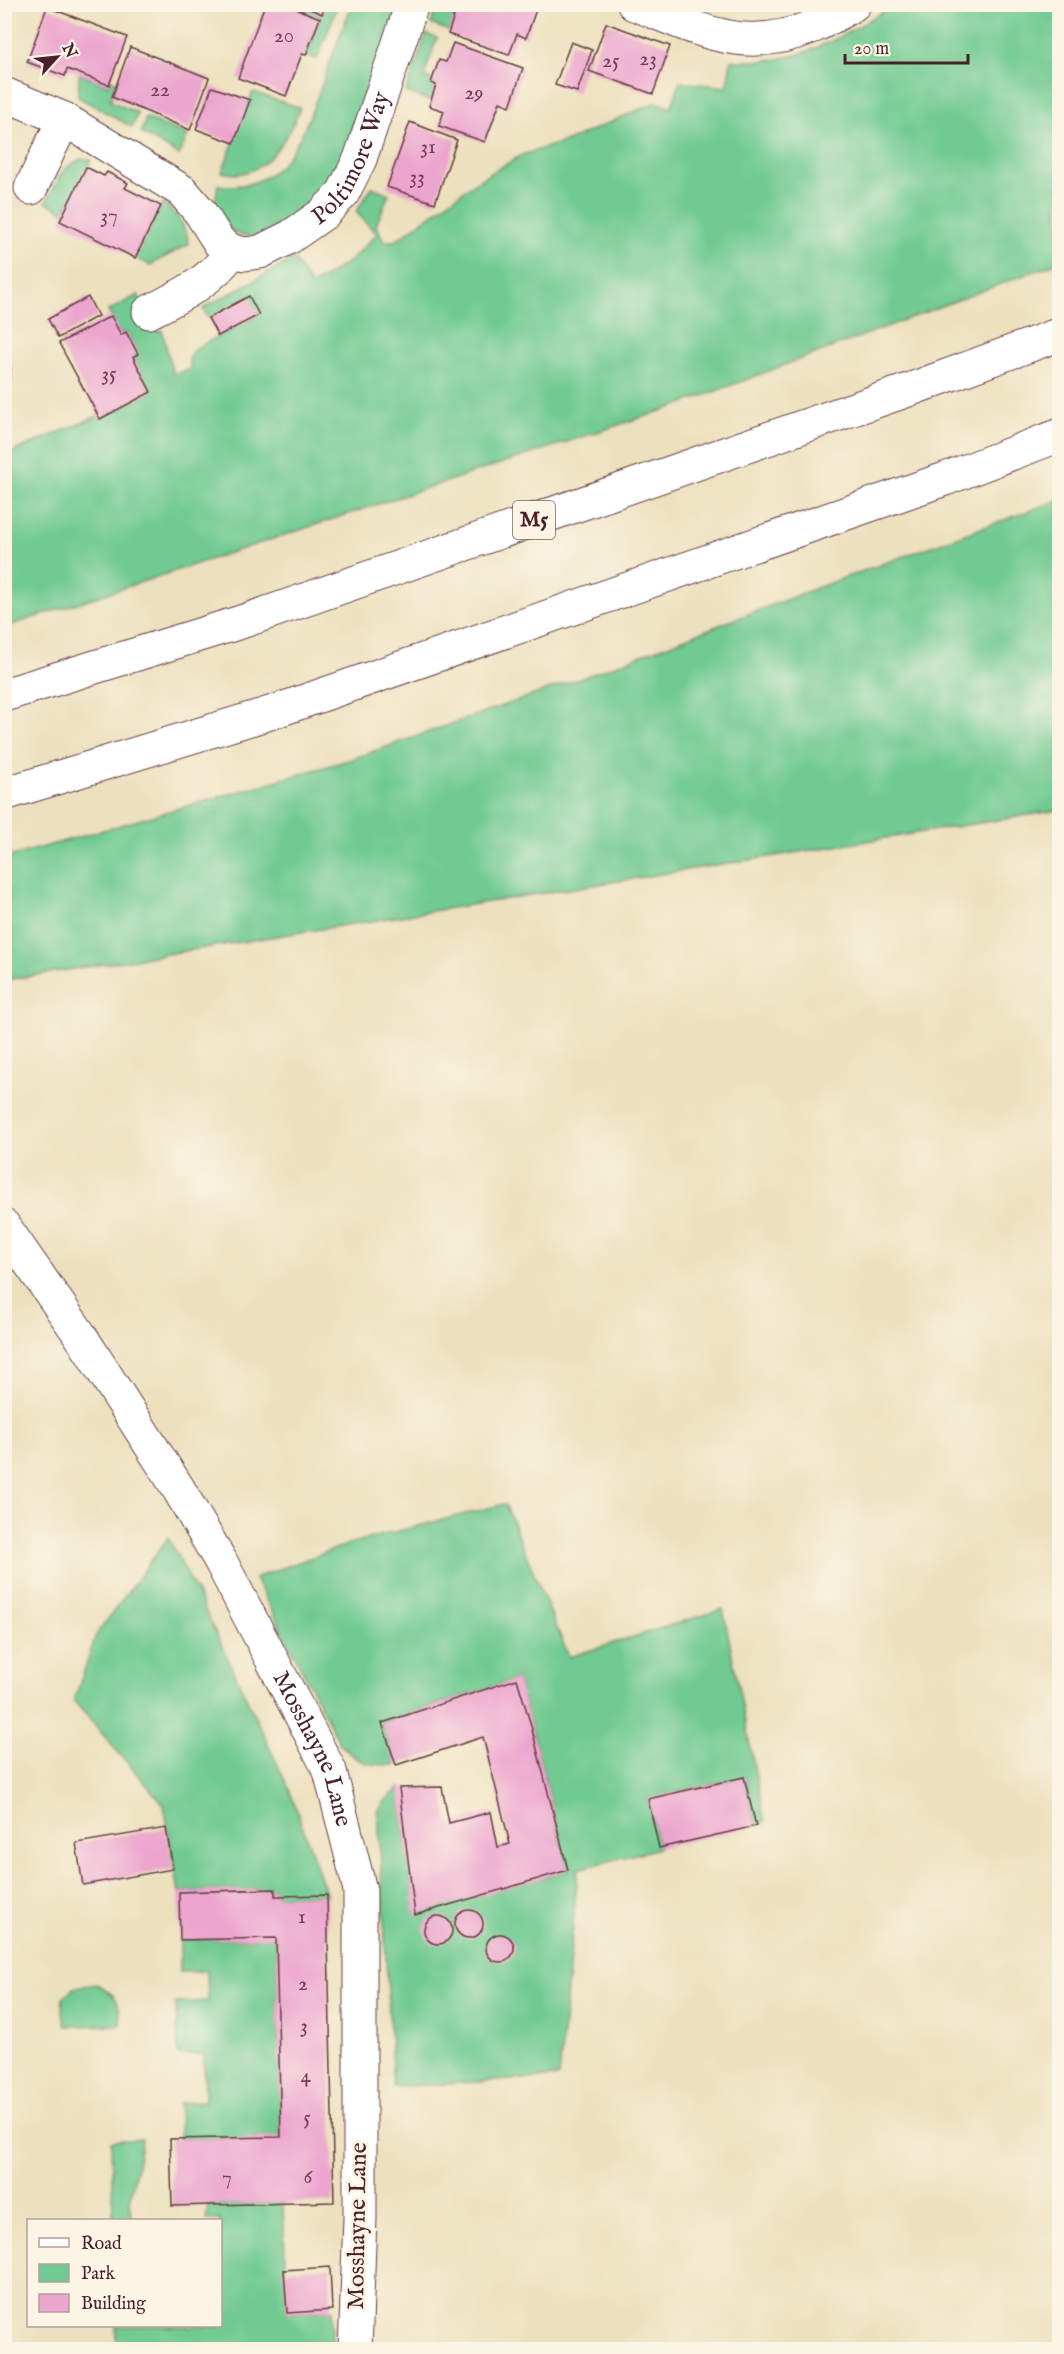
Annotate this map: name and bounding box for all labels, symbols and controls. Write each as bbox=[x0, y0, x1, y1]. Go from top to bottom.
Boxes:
house number: 20 bbox=[274, 23, 294, 50]
north arrow bbox=[27, 27, 87, 87]
scale bar bbox=[845, 27, 968, 65]
text: 20 m bbox=[854, 38, 889, 61]
text: N bbox=[56, 39, 81, 62]
house number: 23 bbox=[639, 46, 657, 73]
house number: 25 bbox=[602, 48, 620, 75]
house number: 22 bbox=[150, 77, 170, 104]
house number: 29 bbox=[464, 80, 484, 107]
street label: Poltimore Way bbox=[306, 87, 397, 232]
house number: 31 bbox=[420, 134, 436, 161]
house number: 33 bbox=[409, 164, 425, 191]
house number: 37 bbox=[100, 203, 118, 230]
house number: 35 bbox=[101, 361, 117, 388]
road number: M5 bbox=[513, 501, 555, 539]
street label: Mosshayne Lane bbox=[265, 1666, 359, 1830]
house number: 1 bbox=[298, 1904, 306, 1931]
house number: 2 bbox=[298, 1971, 308, 1998]
house number: 3 bbox=[300, 2013, 308, 2040]
house number: 4 bbox=[301, 2063, 312, 2090]
house number: 5 bbox=[303, 2105, 311, 2132]
street label: Mosshayne Lane bbox=[341, 2142, 375, 2310]
house number: 6 bbox=[304, 2164, 314, 2191]
house number: 7 bbox=[222, 2165, 232, 2192]
legend bbox=[27, 2219, 222, 2327]
text: Road bbox=[81, 2233, 122, 2256]
text: Park bbox=[81, 2263, 116, 2286]
text: Building bbox=[81, 2293, 146, 2316]

